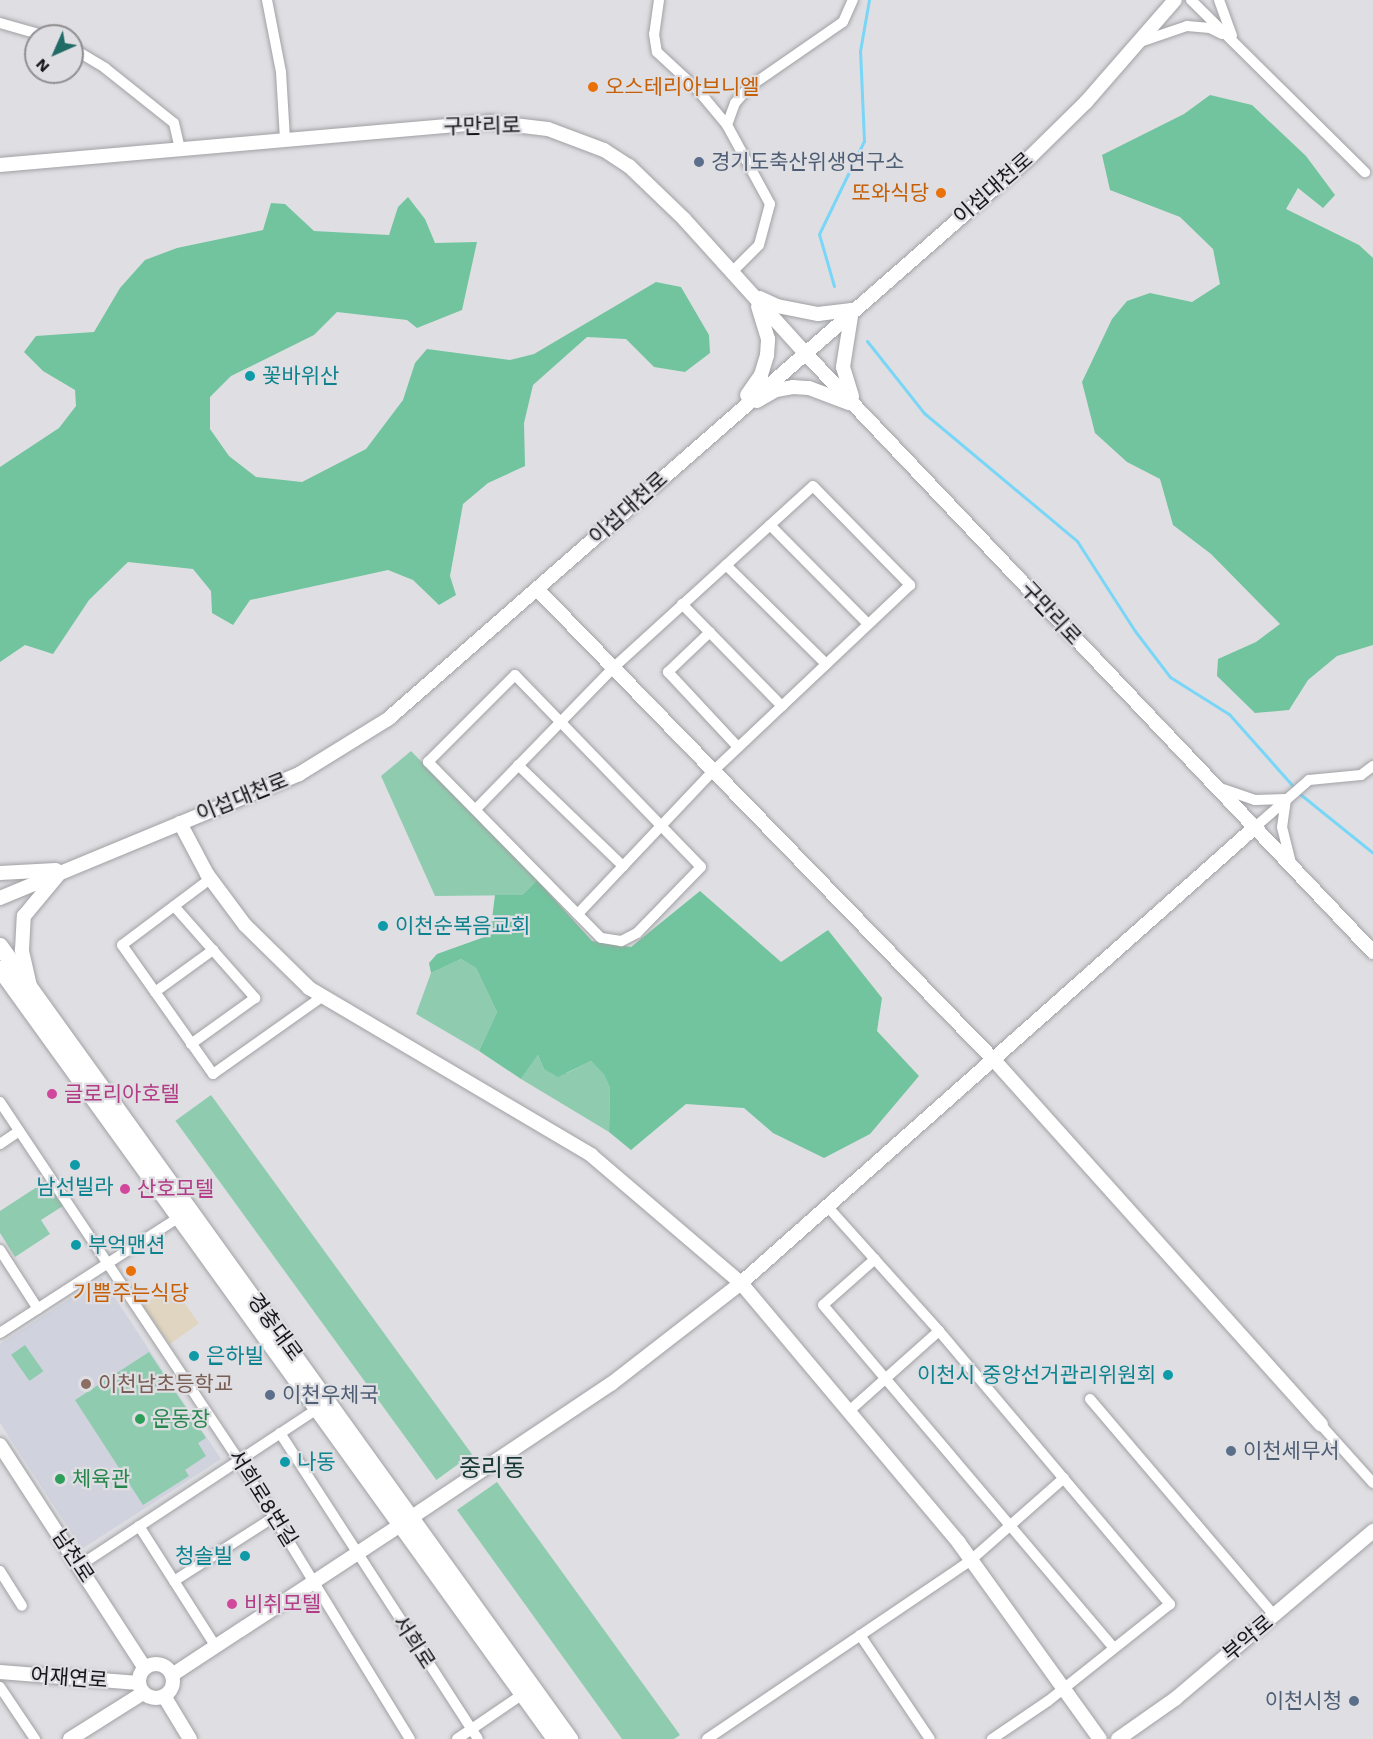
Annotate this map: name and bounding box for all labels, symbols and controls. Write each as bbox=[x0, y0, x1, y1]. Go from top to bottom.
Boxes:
north arrow bbox=[24, 24, 84, 84]
text: N bbox=[31, 55, 53, 77]
place label: 오스테리아브니엘 bbox=[605, 74, 760, 100]
marker: 오스테리아브니엘 bbox=[586, 80, 600, 94]
street label: 구만리로 bbox=[443, 113, 521, 139]
street label: 이섭대천로 bbox=[948, 147, 1038, 229]
place label: 경기도축산위생연구소 bbox=[711, 149, 904, 175]
marker: 경기도축산위생연구소 bbox=[692, 155, 706, 169]
place label: 또와식당 bbox=[852, 180, 929, 206]
marker: 또와식당 bbox=[934, 186, 948, 200]
place label: 꽃바위산 bbox=[262, 363, 339, 389]
marker: 꽃바위산 bbox=[243, 369, 257, 383]
street label: 이섭대천로 bbox=[584, 466, 672, 550]
street label: 구만리로 bbox=[1015, 576, 1087, 650]
street label: 이섭대천로 bbox=[192, 767, 292, 827]
place label: 이천순복음교회 bbox=[395, 913, 530, 939]
marker: 이천순복음교회 bbox=[376, 919, 390, 933]
place label: 글로리아호텔 bbox=[64, 1081, 180, 1107]
marker: 글로리아호텔 bbox=[45, 1087, 59, 1101]
marker: 남선빌라 bbox=[68, 1158, 82, 1172]
place label: 남선빌라 bbox=[36, 1174, 114, 1200]
place label: 산호모텔 bbox=[137, 1176, 214, 1202]
marker: 산호모텔 bbox=[118, 1182, 132, 1196]
place label: 부억맨션 bbox=[88, 1232, 165, 1258]
marker: 부억맨션 bbox=[69, 1238, 83, 1252]
marker: 기쁨주는식당 bbox=[124, 1264, 138, 1278]
place label: 기쁨주는식당 bbox=[73, 1280, 189, 1306]
street label: 경충대로 bbox=[242, 1288, 308, 1366]
place label: 은하빌 bbox=[206, 1343, 264, 1369]
marker: 은하빌 bbox=[187, 1349, 201, 1363]
place label: 이천시 중앙선거관리위원회 bbox=[917, 1362, 1156, 1388]
marker: 이천시 중앙선거관리위원회 bbox=[1161, 1368, 1175, 1382]
place label: 이천남초등학교 bbox=[98, 1371, 233, 1397]
marker: 이천남초등학교 bbox=[79, 1377, 93, 1391]
place label: 이천우체국 bbox=[282, 1382, 379, 1408]
marker: 이천우체국 bbox=[263, 1388, 277, 1402]
place label: 운동장 bbox=[152, 1406, 210, 1432]
marker: 운동장 bbox=[133, 1412, 147, 1426]
place label: 이천세무서 bbox=[1243, 1438, 1340, 1464]
marker: 이천세무서 bbox=[1224, 1444, 1238, 1458]
street label: 서희로8번길 bbox=[223, 1445, 303, 1551]
place label: 나동 bbox=[297, 1449, 336, 1475]
marker: 나동 bbox=[278, 1455, 292, 1469]
district label: 중리동 bbox=[459, 1455, 525, 1483]
place label: 체육관 bbox=[72, 1466, 130, 1492]
marker: 체육관 bbox=[53, 1472, 67, 1486]
street label: 남천로 bbox=[47, 1525, 99, 1587]
place label: 청솔빌 bbox=[175, 1543, 233, 1569]
marker: 청솔빌 bbox=[238, 1549, 252, 1563]
place label: 비취모텔 bbox=[244, 1591, 321, 1617]
marker: 비취모텔 bbox=[225, 1597, 239, 1611]
street label: 부악로 bbox=[1218, 1610, 1278, 1666]
street label: 서희로 bbox=[388, 1611, 440, 1673]
street label: 어재연로 bbox=[30, 1663, 108, 1693]
place label: 이천시청 bbox=[1265, 1688, 1342, 1714]
marker: 이천시청 bbox=[1347, 1694, 1361, 1708]

